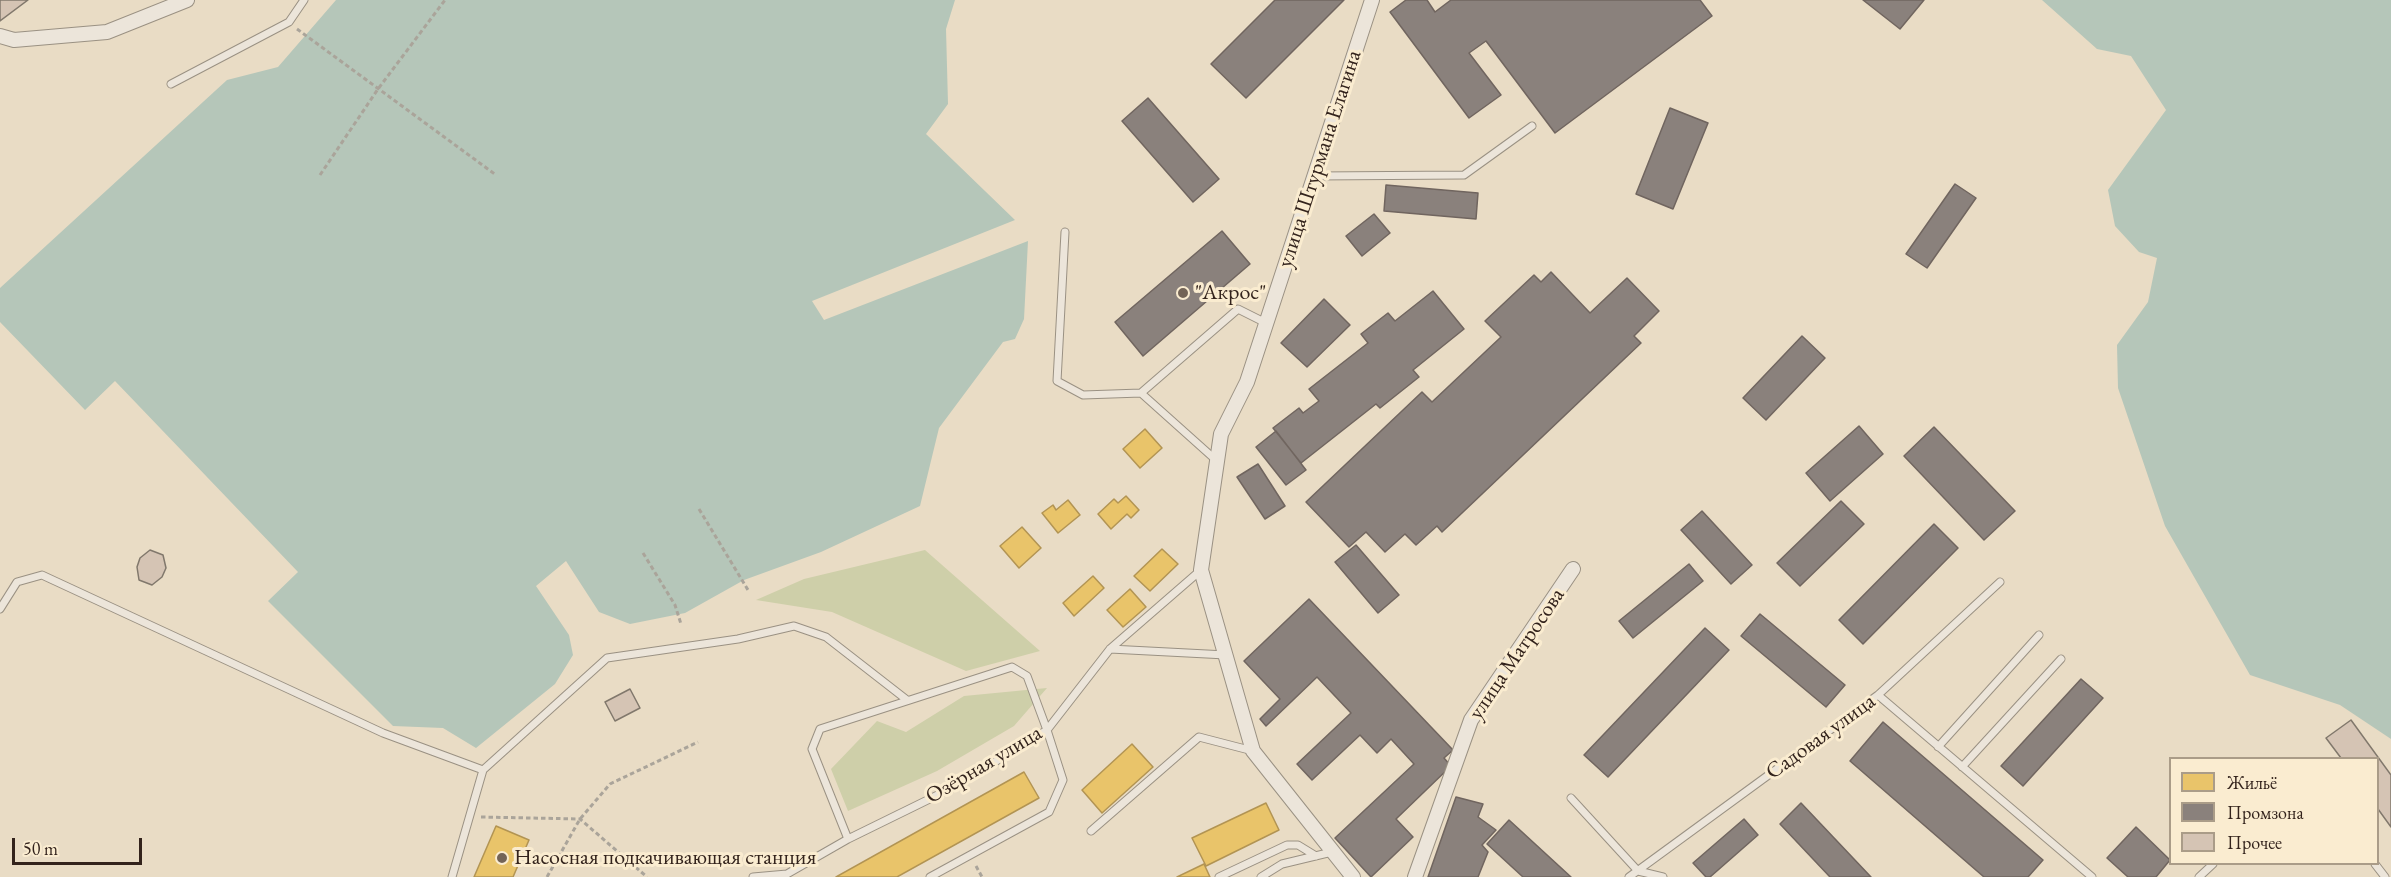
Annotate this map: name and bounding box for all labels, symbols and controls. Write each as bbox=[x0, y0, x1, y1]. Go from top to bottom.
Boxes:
street label: улица Штурмана Елагина bbox=[1272, 47, 1368, 271]
place label: "Акрос" bbox=[1195, 280, 1267, 306]
marker: "Акрос" bbox=[1176, 286, 1190, 300]
street label: улица Матросова bbox=[1463, 583, 1571, 725]
street label: Садовая улица bbox=[1761, 688, 1881, 786]
street label: Озёрная улица bbox=[921, 720, 1047, 810]
legend bbox=[2169, 757, 2379, 865]
text: Жильё bbox=[2227, 771, 2277, 794]
text: Промзона bbox=[2227, 801, 2304, 824]
scale bar bbox=[15, 826, 146, 864]
text: Прочее bbox=[2227, 831, 2282, 854]
text: 50 m bbox=[23, 837, 58, 860]
place label: Насосная подкачивающая станция bbox=[514, 845, 816, 871]
marker: Насосная подкачивающая станция bbox=[495, 851, 509, 865]

